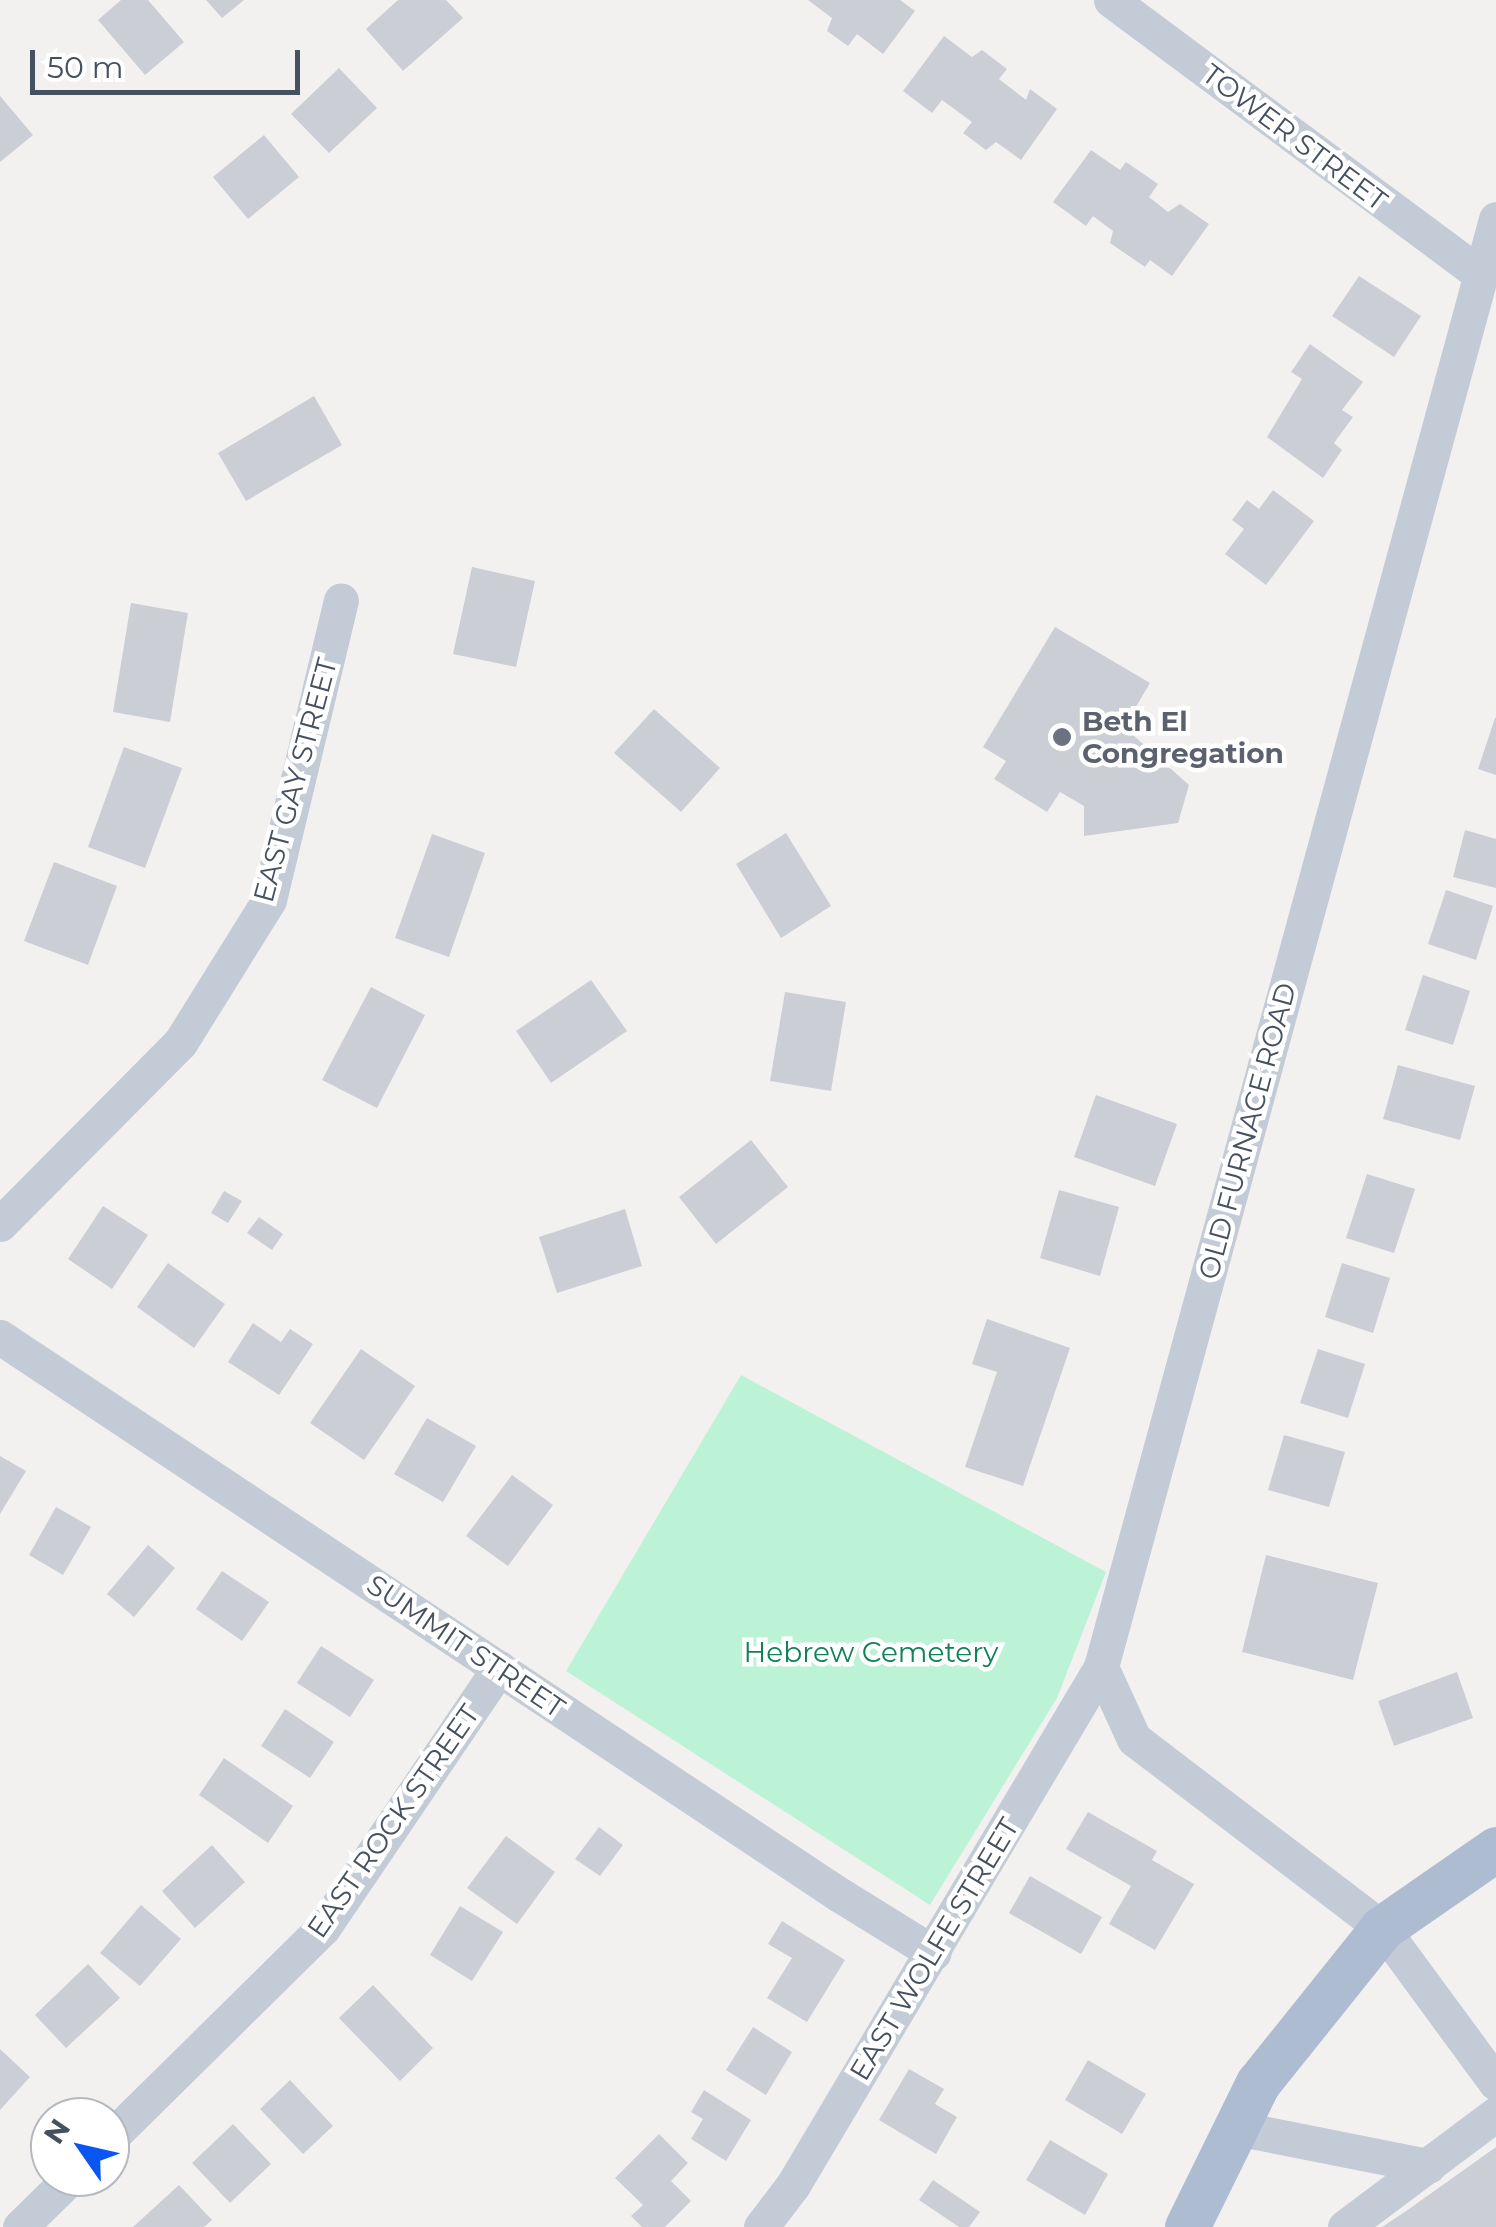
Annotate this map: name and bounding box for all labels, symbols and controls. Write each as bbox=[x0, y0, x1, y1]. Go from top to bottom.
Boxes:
scale bar bbox=[35, 30, 305, 92]
text: 50 m bbox=[47, 49, 124, 86]
street label: TOWER STREET bbox=[1196, 57, 1394, 217]
street label: EAST GAY STREET bbox=[246, 654, 344, 906]
place label: Beth El Congregation bbox=[1082, 704, 1284, 770]
marker: Beth El Congregation bbox=[1051, 726, 1073, 748]
street label: OLD FURNACE ROAD bbox=[1191, 979, 1303, 1283]
street label: SUMMIT STREET bbox=[361, 1567, 571, 1725]
park label: Hebrew Cemetery bbox=[744, 1635, 998, 1669]
street label: EAST ROCK STREET bbox=[300, 1698, 486, 1944]
street label: EAST WOLFE STREET bbox=[842, 1812, 1026, 2086]
north arrow bbox=[30, 2097, 130, 2197]
text: N bbox=[36, 2112, 77, 2150]

